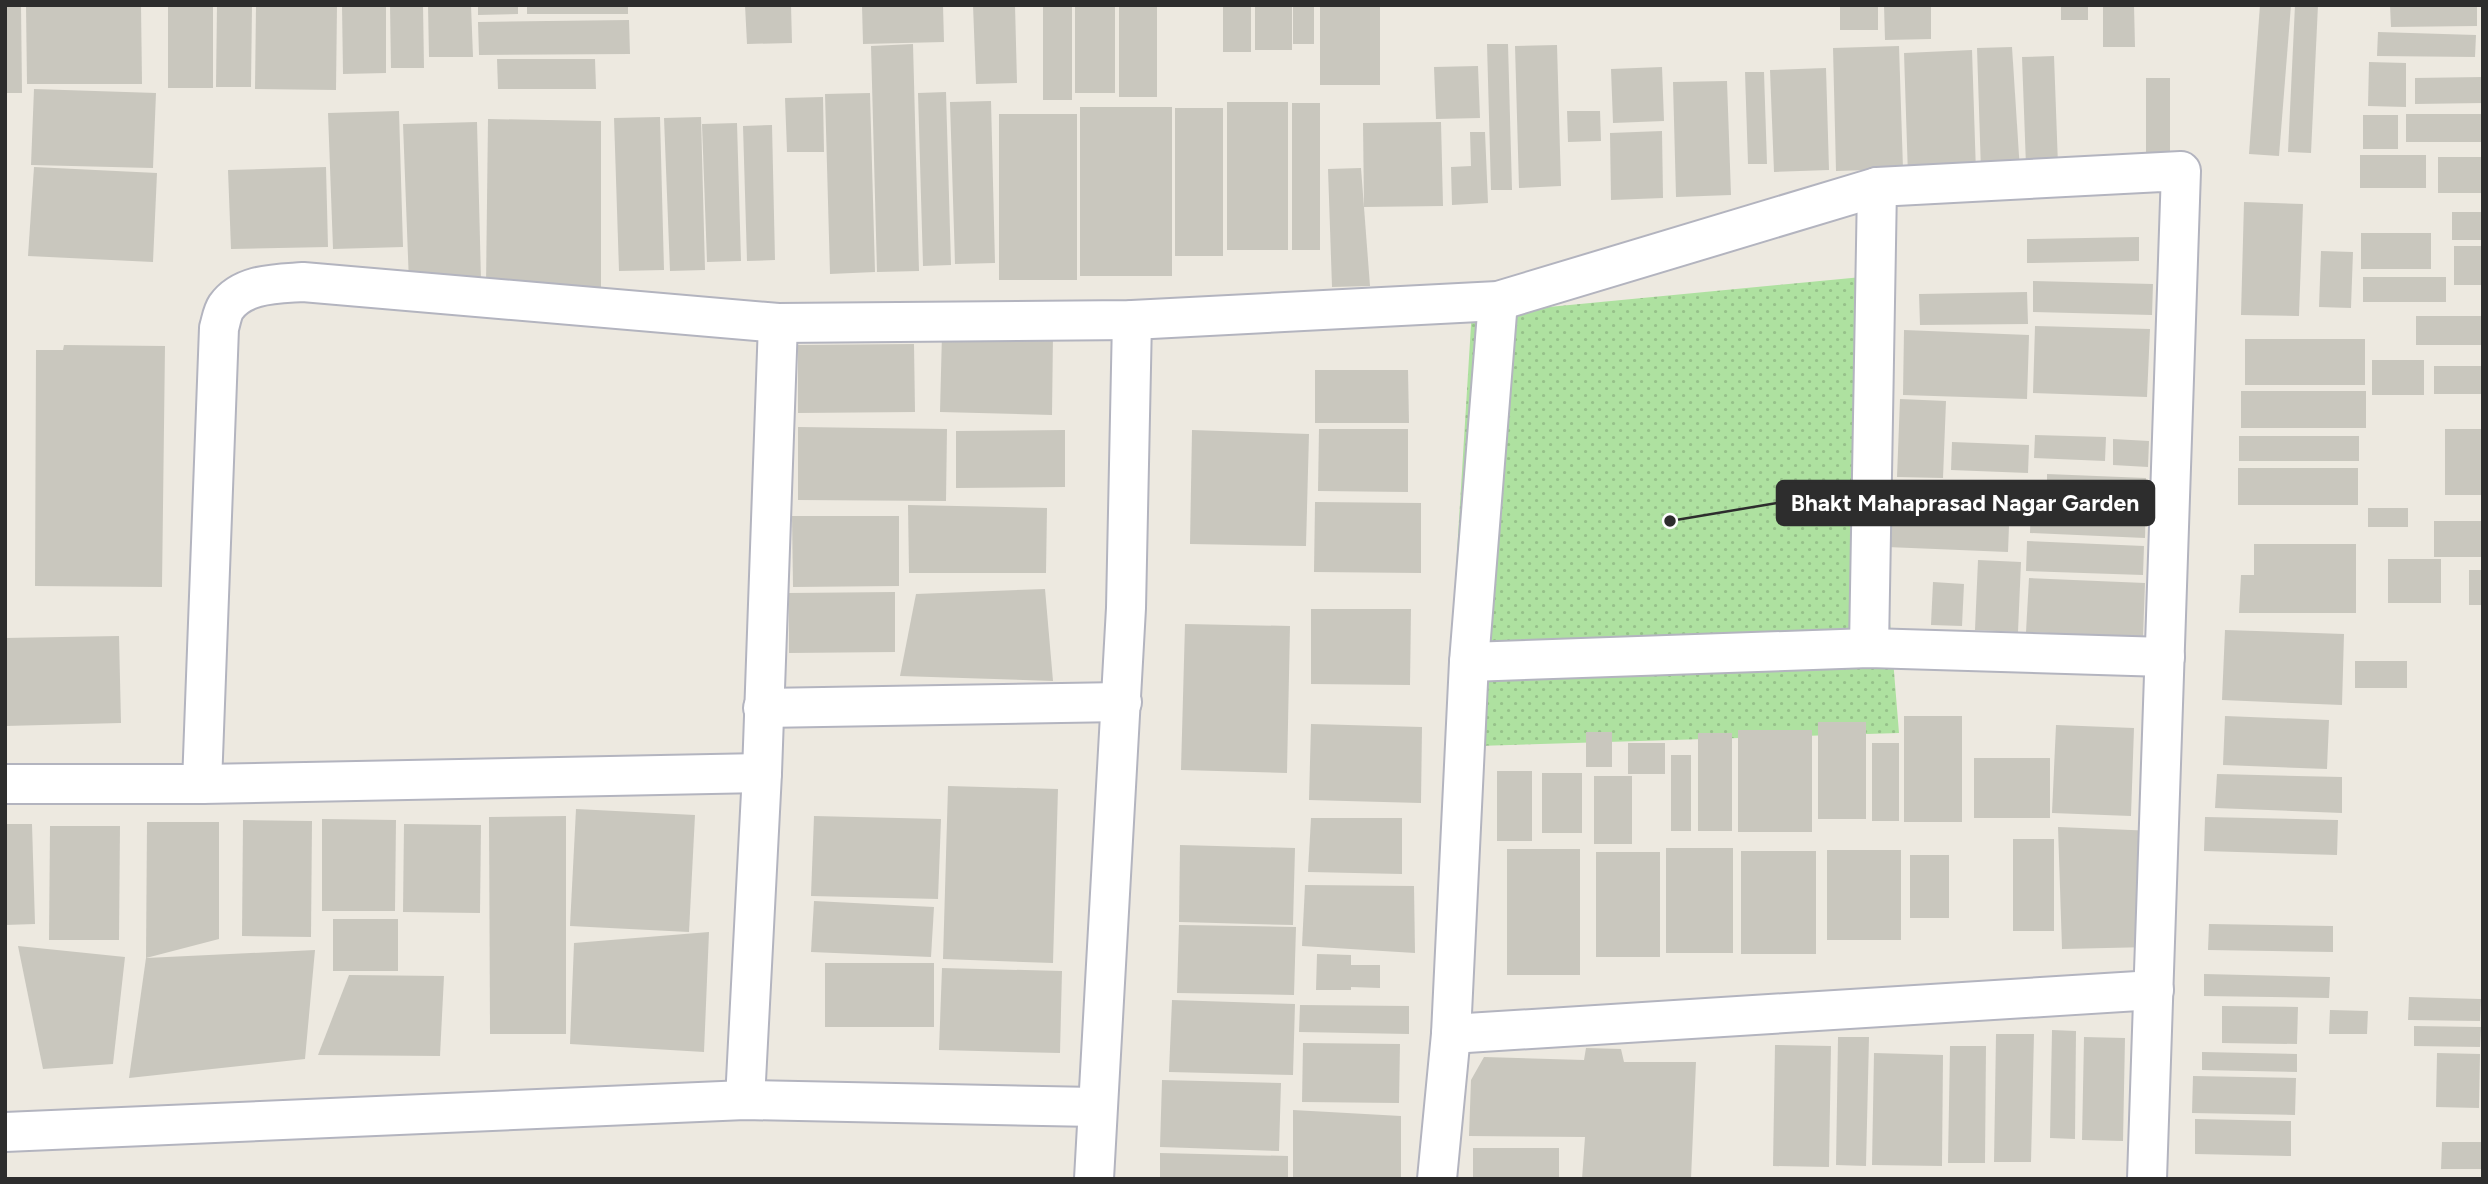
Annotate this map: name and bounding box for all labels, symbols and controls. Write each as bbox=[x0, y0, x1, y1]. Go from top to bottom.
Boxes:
callout: Bhakt Mahaprasad Nagar Garden bbox=[1777, 481, 2154, 525]
text: Bhakt Mahaprasad Nagar Garden bbox=[1791, 489, 2139, 517]

